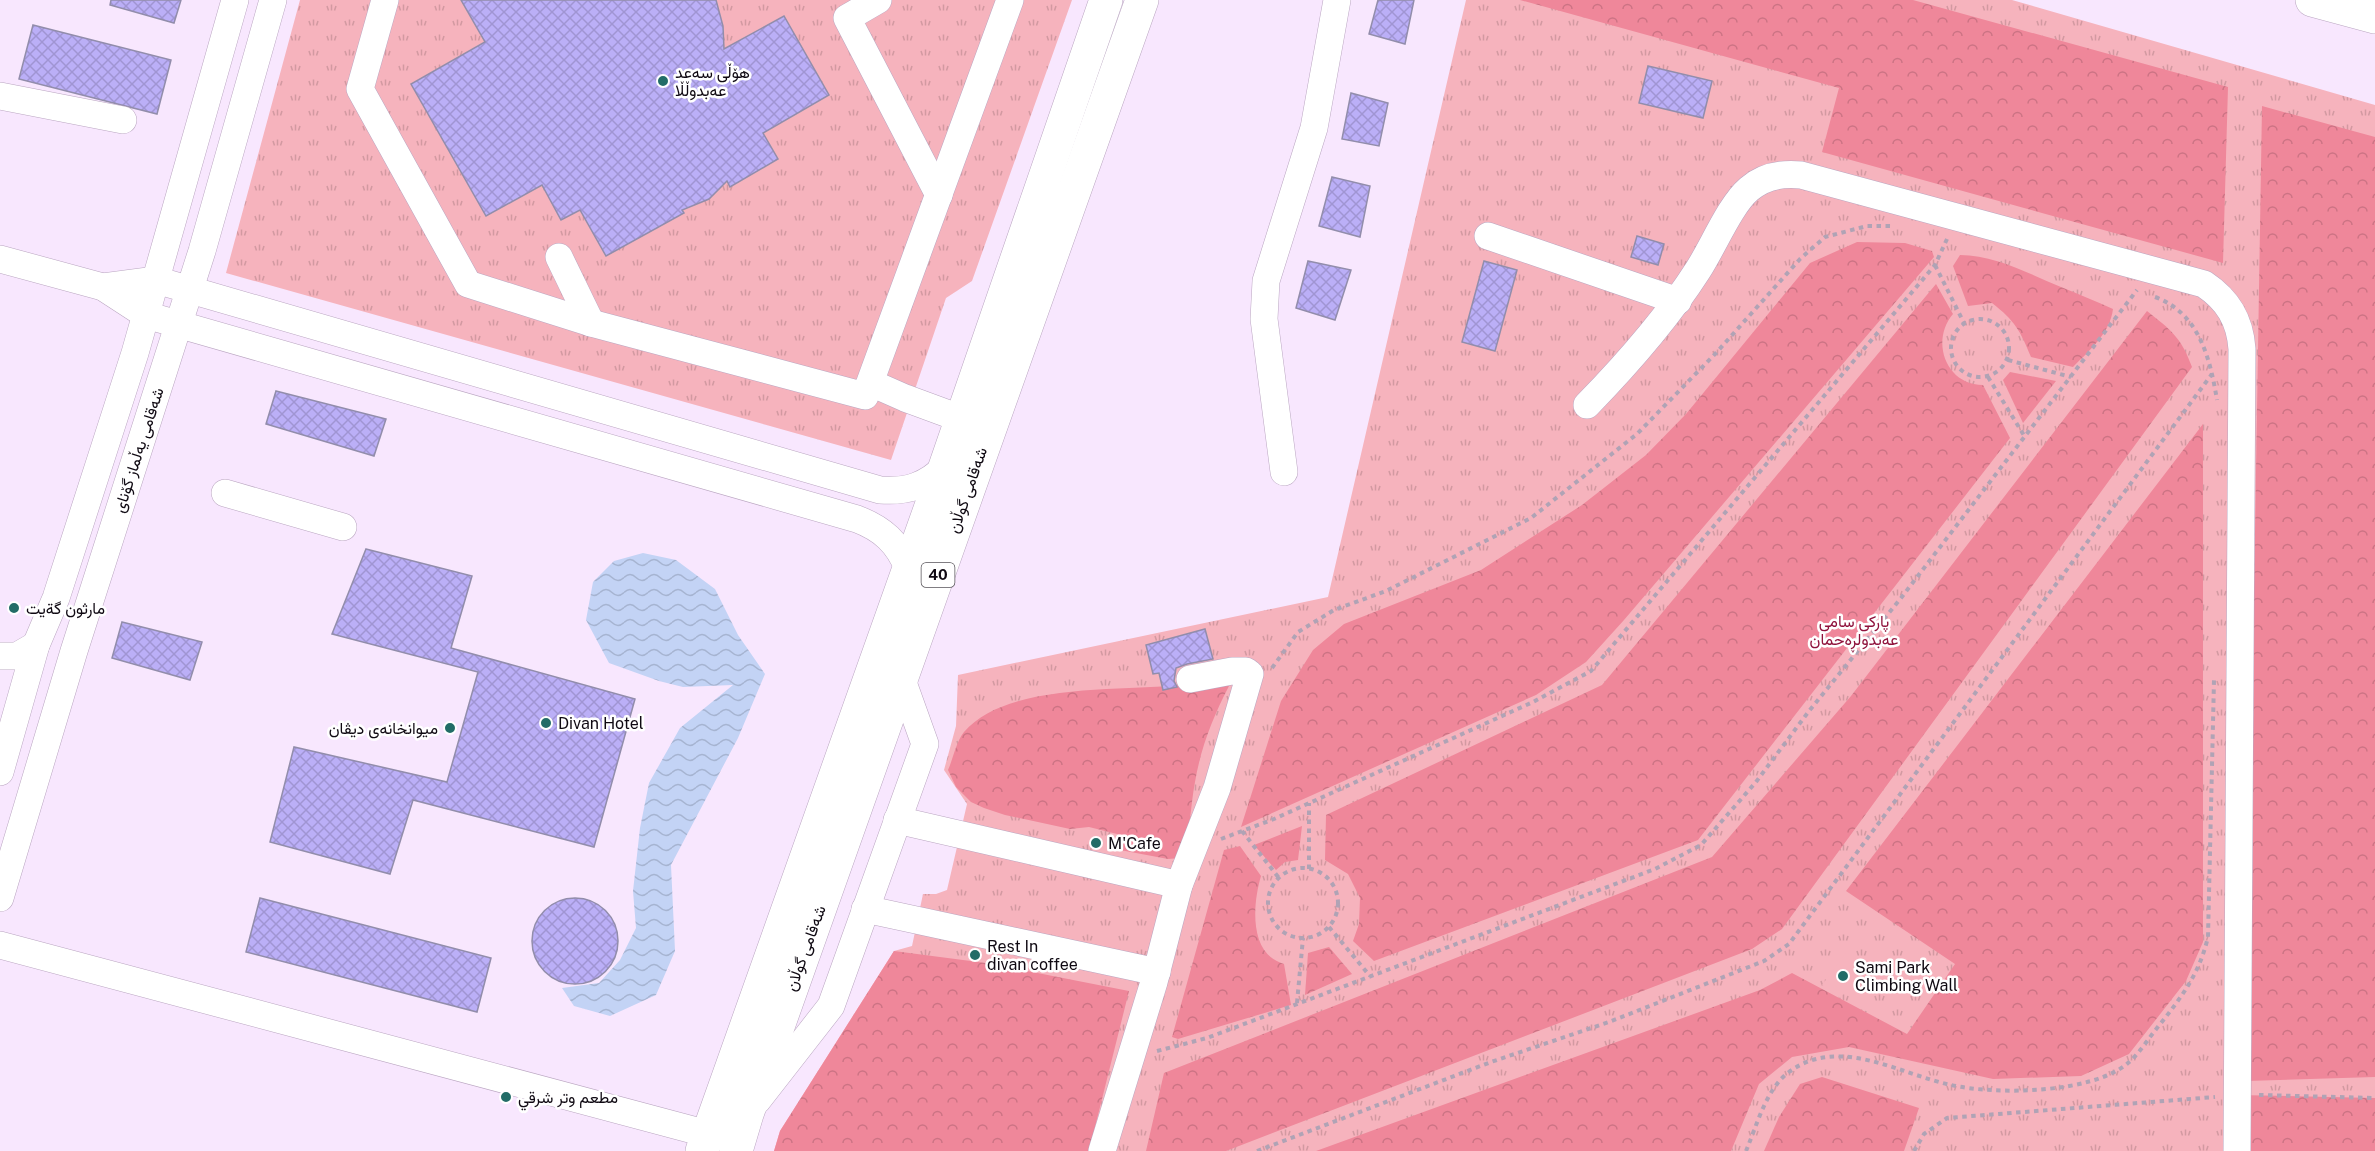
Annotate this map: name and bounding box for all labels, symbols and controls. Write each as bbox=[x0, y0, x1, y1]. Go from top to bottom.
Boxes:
place label: ھۆڵی سەعد عەبدوڵڵا bbox=[675, 63, 750, 101]
marker: ھۆڵی سەعد عەبدوڵڵا bbox=[656, 74, 670, 88]
street label: شەقامی یەڵماز گۆنای bbox=[109, 385, 169, 515]
street label: شەقامی گوڵان bbox=[944, 445, 992, 536]
road number: 40 bbox=[922, 563, 954, 587]
place label: مارثون گةيت bbox=[26, 599, 105, 619]
marker: مارثون گةيت bbox=[7, 601, 21, 615]
park label: پارکی سامی عەبدولڕەحمان bbox=[1810, 612, 1898, 653]
place label: Divan Hotel bbox=[558, 714, 644, 733]
marker: Divan Hotel bbox=[539, 716, 553, 730]
place label: میوانخانەی دیڤان bbox=[329, 719, 438, 739]
marker: میوانخانەی دیڤان bbox=[443, 721, 457, 735]
place label: M'Cafe bbox=[1108, 834, 1161, 853]
marker: M'Cafe bbox=[1089, 836, 1103, 850]
street label: شەقامی گوڵان bbox=[781, 903, 831, 994]
place label: Rest In divan coffee bbox=[987, 937, 1078, 974]
marker: Rest In divan coffee bbox=[968, 948, 982, 962]
place label: Sami Park Climbing Wall bbox=[1855, 958, 1958, 995]
marker: Sami Park Climbing Wall bbox=[1836, 969, 1850, 983]
place label: مطعم وتر شرقي bbox=[518, 1088, 618, 1111]
marker: مطعم وتر شرقي bbox=[499, 1090, 513, 1104]

